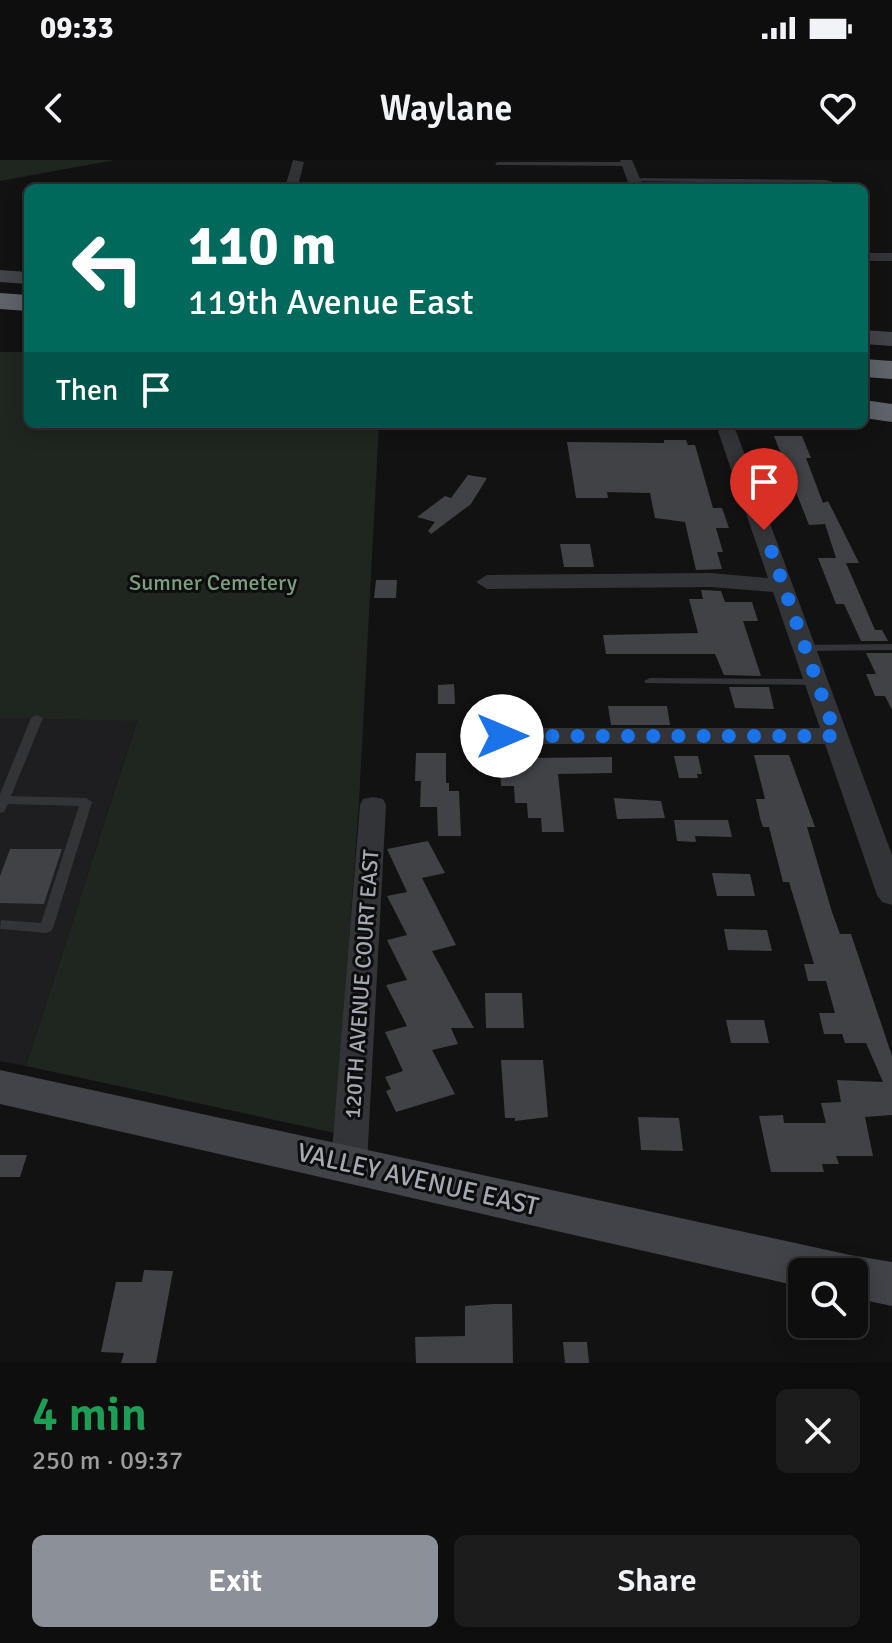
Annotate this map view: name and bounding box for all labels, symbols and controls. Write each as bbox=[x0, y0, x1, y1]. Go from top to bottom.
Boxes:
text: 09:33 bbox=[40, 10, 114, 47]
icon: back bbox=[32, 86, 76, 130]
text: Waylane bbox=[380, 86, 512, 131]
icon: heart bbox=[816, 86, 860, 130]
text: 110 m bbox=[188, 211, 336, 280]
icon: left bbox=[56, 216, 160, 320]
text: 119th Avenue East bbox=[188, 280, 474, 325]
icon: arrive bbox=[134, 368, 178, 412]
text: Then bbox=[56, 372, 118, 409]
pin bbox=[730, 448, 798, 530]
icon: arrive bbox=[742, 460, 786, 504]
park label: Sumner Cemetery bbox=[129, 569, 298, 596]
position arrow bbox=[460, 694, 544, 778]
street label: 120TH AVENUE COURT EAST bbox=[339, 848, 384, 1120]
street label: VALLEY AVENUE EAST bbox=[294, 1137, 542, 1223]
map controls bbox=[788, 1258, 868, 1338]
button: search bbox=[788, 1258, 868, 1338]
text: 4 min bbox=[32, 1385, 147, 1444]
button: close bbox=[776, 1389, 860, 1473]
text: 250 m · 09:37 bbox=[32, 1445, 183, 1477]
button: Exit bbox=[32, 1535, 438, 1627]
button: Share bbox=[454, 1535, 860, 1627]

